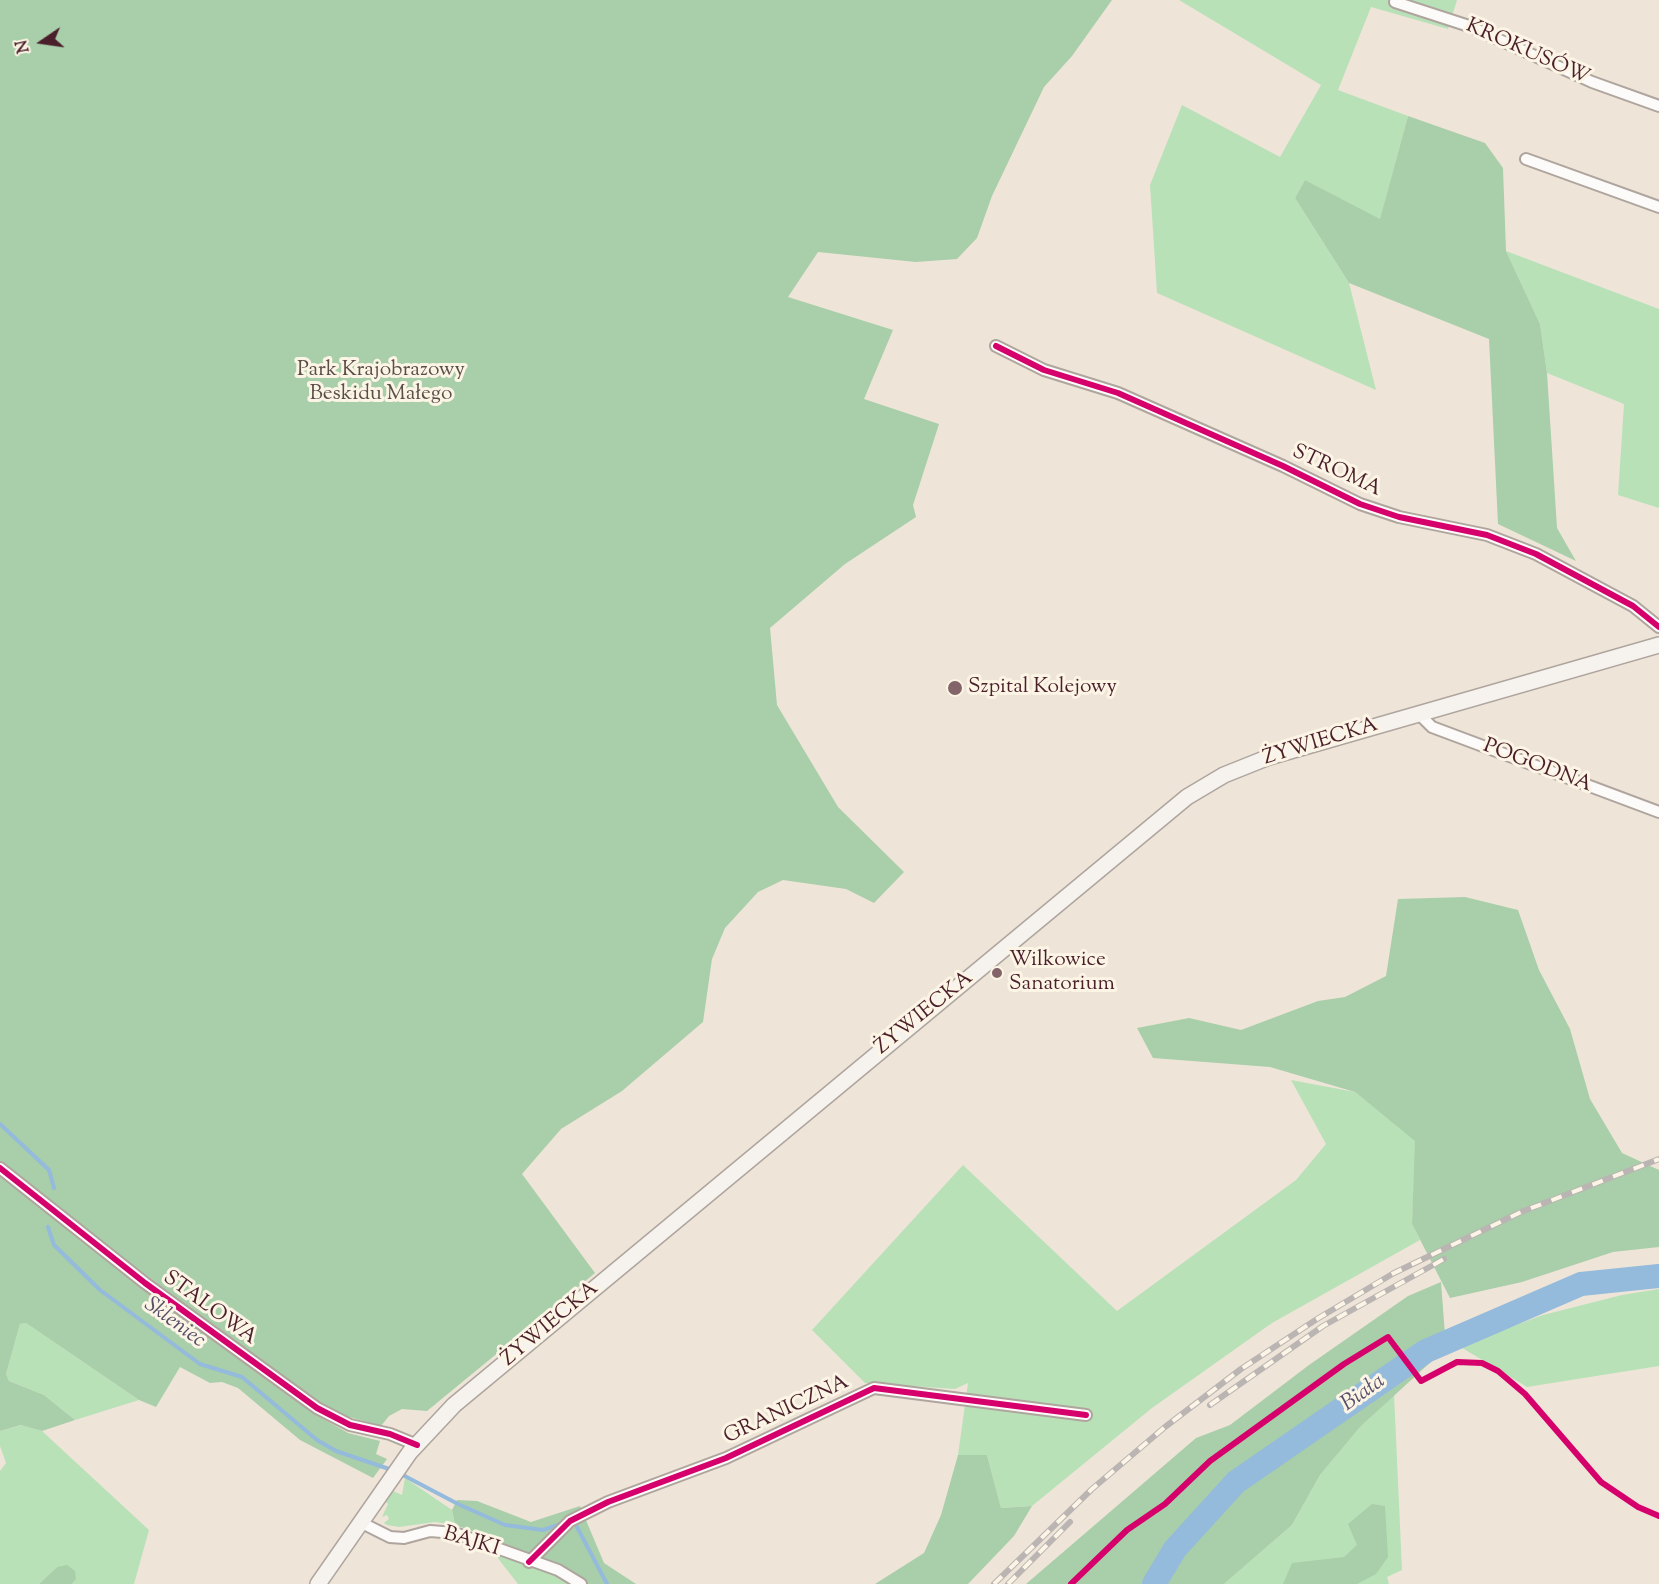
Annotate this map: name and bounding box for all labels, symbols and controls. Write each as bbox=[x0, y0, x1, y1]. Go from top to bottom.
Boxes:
north arrow bbox=[12, 12, 72, 72]
street label: KROKUSÓW bbox=[1461, 14, 1593, 92]
text: N bbox=[11, 37, 37, 55]
park label: Park Krajobrazowy Beskidu Małego bbox=[297, 358, 465, 408]
street label: STROMA bbox=[1287, 440, 1385, 504]
place label: Szpital Kolejowy bbox=[968, 675, 1117, 701]
marker: Szpital Kolejowy bbox=[946, 679, 964, 697]
street label: ŻYWIECKA bbox=[1260, 714, 1382, 772]
street label: POGODNA bbox=[1479, 735, 1595, 799]
place label: Wilkowice Sanatorium bbox=[1009, 948, 1115, 998]
marker: Wilkowice Sanatorium bbox=[990, 966, 1004, 980]
street label: ŻYWIECKA bbox=[871, 967, 979, 1061]
street label: STALOWA bbox=[157, 1266, 261, 1352]
street label: ŻYWIECKA bbox=[497, 1277, 605, 1373]
water label: Skleniec bbox=[138, 1293, 210, 1355]
water label: Biała bbox=[1337, 1370, 1391, 1418]
street label: GRANICZNA bbox=[720, 1371, 854, 1451]
street label: BAJKI bbox=[440, 1523, 502, 1563]

